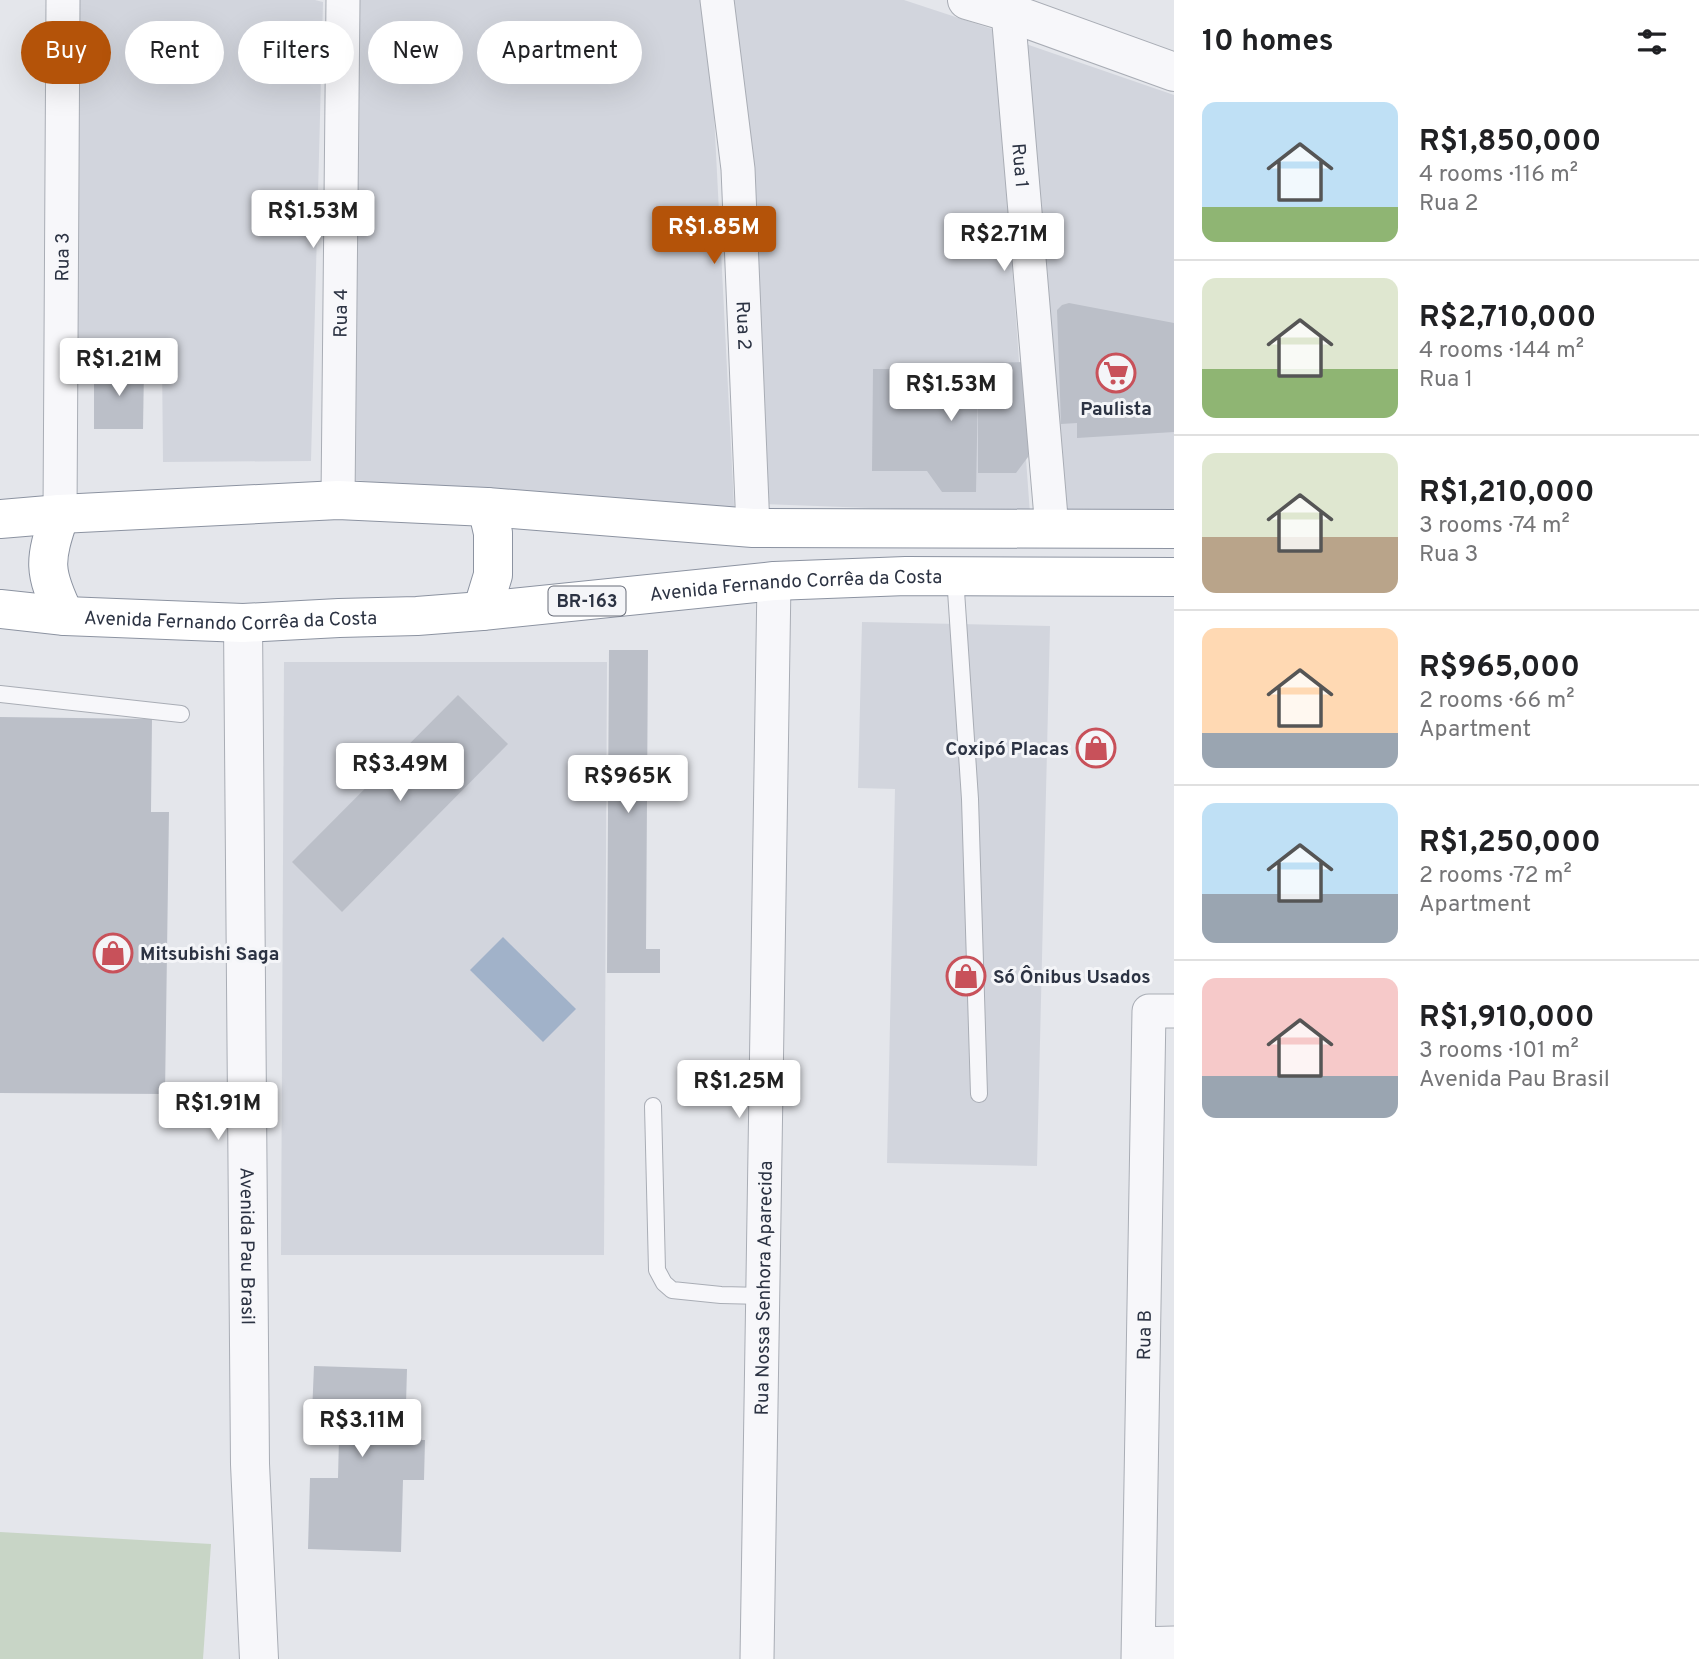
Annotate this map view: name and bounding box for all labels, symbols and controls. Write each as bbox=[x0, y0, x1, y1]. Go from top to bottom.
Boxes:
chip: Buy bbox=[21, 21, 111, 84]
chip: Rent bbox=[125, 21, 224, 84]
chip: Filters bbox=[238, 21, 354, 84]
chip: New bbox=[368, 21, 463, 84]
chip: Apartment bbox=[477, 21, 642, 84]
icon: filters bbox=[1633, 23, 1671, 61]
text: 10 homes bbox=[1202, 24, 1333, 61]
text: R$1,850,000 bbox=[1419, 124, 1601, 161]
icon: home bbox=[1258, 130, 1342, 214]
street label: Rua 1 bbox=[1005, 142, 1033, 189]
text: 4 rooms · 116 m² bbox=[1419, 161, 1578, 190]
pin: R$1.53M bbox=[248, 190, 378, 250]
text: Rua 2 bbox=[1419, 190, 1479, 219]
text: R$1.53M bbox=[267, 198, 359, 227]
pin: R$1.85M bbox=[649, 206, 779, 266]
text: R$1.85M bbox=[668, 214, 760, 243]
pin: R$2.71M bbox=[939, 214, 1069, 273]
text: R$2.71M bbox=[960, 221, 1048, 250]
street label: Rua 3 bbox=[51, 232, 76, 282]
street label: Rua 4 bbox=[330, 288, 354, 338]
text: R$2,710,000 bbox=[1419, 300, 1596, 337]
street label: Rua 2 bbox=[730, 301, 756, 351]
icon: home bbox=[1258, 306, 1342, 390]
text: 4 rooms · 144 m² bbox=[1419, 337, 1584, 366]
pin: R$1.21M bbox=[54, 338, 184, 398]
text: R$1.21M bbox=[76, 346, 162, 375]
supermarket icon: Paulista bbox=[1095, 352, 1137, 394]
pin: R$1.53M bbox=[886, 364, 1016, 423]
text: Rua 1 bbox=[1419, 366, 1473, 395]
text: R$1.53M bbox=[905, 371, 997, 400]
place label: Paulista bbox=[1080, 398, 1152, 422]
text: R$1,210,000 bbox=[1419, 475, 1595, 512]
icon: home bbox=[1258, 481, 1342, 565]
text: 3 rooms · 74 m² bbox=[1419, 512, 1570, 541]
text: Rua 3 bbox=[1419, 541, 1478, 570]
street label: Avenida Fernando Corrêa da Costa bbox=[649, 566, 942, 608]
road number: BR-163 bbox=[548, 586, 626, 616]
street label: Avenida Fernando Corrêa da Costa bbox=[83, 607, 377, 637]
text: R$965,000 bbox=[1419, 650, 1580, 687]
icon: home bbox=[1258, 656, 1342, 740]
text: 2 rooms · 66 m² bbox=[1419, 687, 1575, 716]
text: Apartment bbox=[1419, 716, 1531, 745]
shop icon: Coxipó Placas bbox=[1075, 727, 1117, 769]
place label: Coxipó Placas bbox=[945, 738, 1069, 762]
pin: R$3.49M bbox=[335, 744, 465, 803]
text: R$3.49M bbox=[352, 751, 448, 780]
pin: R$965K bbox=[571, 756, 685, 815]
text: R$965K bbox=[584, 763, 672, 792]
text: R$1,250,000 bbox=[1419, 825, 1601, 862]
icon: home bbox=[1258, 831, 1342, 915]
text: 2 rooms · 72 m² bbox=[1419, 862, 1572, 891]
text: Apartment bbox=[1419, 891, 1531, 920]
shop icon: Mitsubishi Saga bbox=[92, 932, 134, 974]
place label: Mitsubishi Saga bbox=[140, 943, 279, 967]
shop icon: Só Ônibus Usados bbox=[945, 955, 987, 997]
place label: Só Ônibus Usados bbox=[993, 965, 1151, 990]
text: R$1,910,000 bbox=[1419, 1000, 1595, 1037]
icon: home bbox=[1258, 1006, 1342, 1090]
text: 3 rooms · 101 m² bbox=[1419, 1037, 1579, 1066]
pin: R$1.25M bbox=[674, 1060, 804, 1120]
text: Avenida Pau Brasil bbox=[1419, 1066, 1610, 1095]
text: R$1.25M bbox=[693, 1068, 785, 1097]
pin: R$1.91M bbox=[153, 1082, 283, 1142]
text: R$1.91M bbox=[175, 1090, 261, 1119]
street label: Rua Nossa Senhora Aparecida bbox=[751, 1160, 779, 1416]
street label: Avenida Pau Brasil bbox=[234, 1167, 259, 1325]
street label: Rua B bbox=[1133, 1310, 1158, 1360]
pin: R$3.11M bbox=[297, 1400, 427, 1459]
text: R$3.11M bbox=[319, 1407, 405, 1436]

